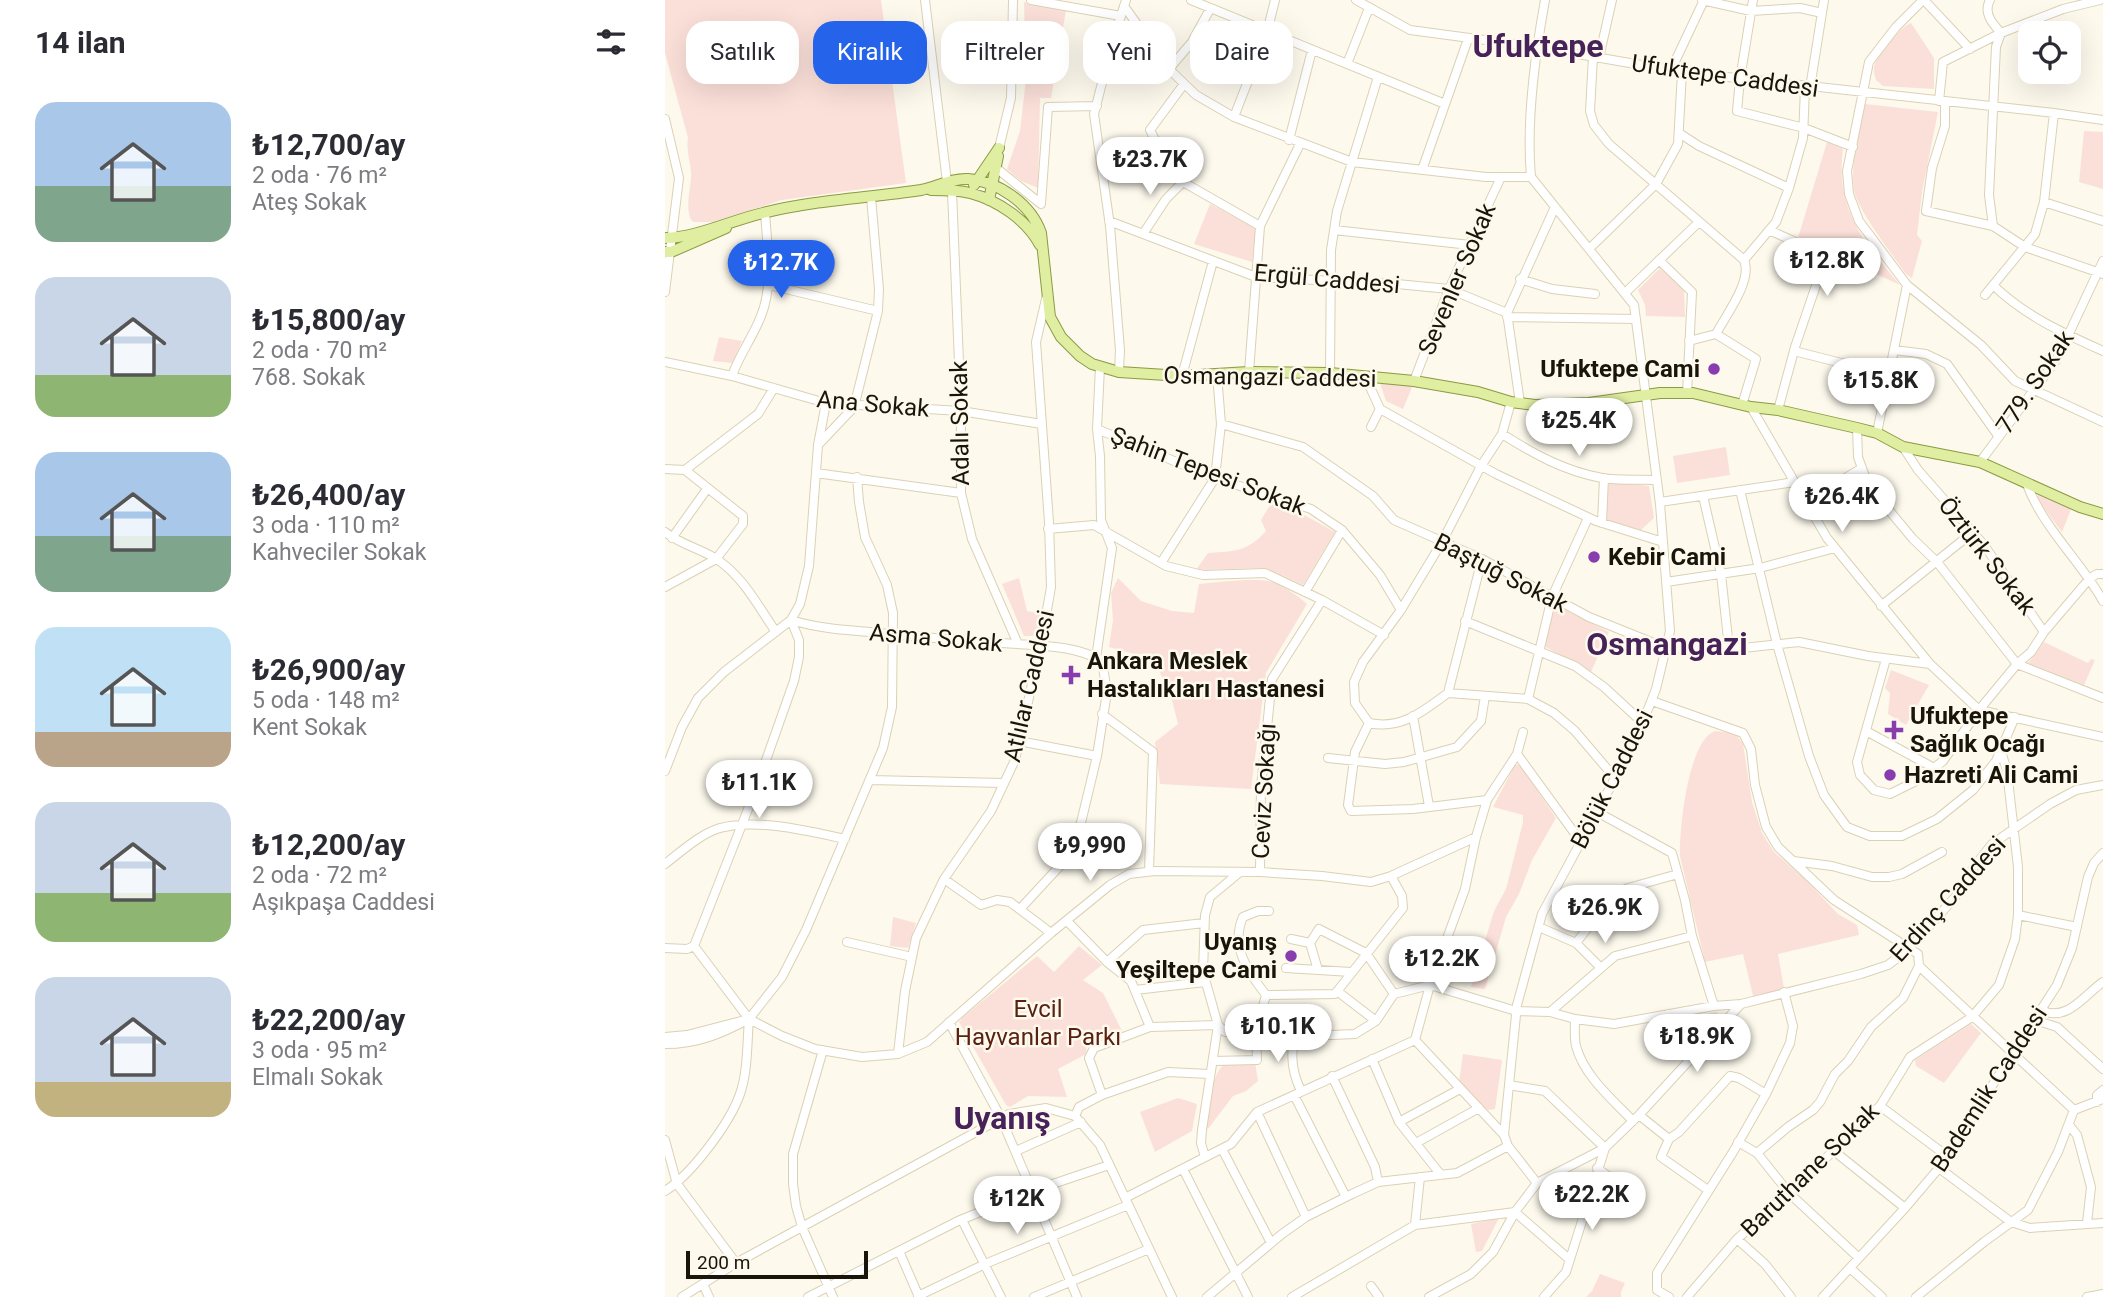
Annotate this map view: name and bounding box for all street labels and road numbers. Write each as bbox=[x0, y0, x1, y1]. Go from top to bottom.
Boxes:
street label: Ufuktepe Caddesi bbox=[1630, 49, 1820, 103]
street label: Sevenler Sokak bbox=[1412, 198, 1502, 359]
street label: Ergül Caddesi bbox=[1253, 259, 1401, 299]
street label: 779. Sokak bbox=[1990, 325, 2080, 439]
street label: Adalı Sokak bbox=[945, 359, 975, 486]
street label: Osmangazi Caddesi bbox=[1163, 361, 1377, 393]
street label: Ana Sokak bbox=[815, 385, 931, 423]
street label: Şahin Tepesi Sokak bbox=[1107, 421, 1310, 521]
street label: Öztürk Sokak bbox=[1933, 492, 2042, 621]
street label: Baştuğ Sokak bbox=[1429, 527, 1573, 619]
street label: Atlılar Caddesi bbox=[998, 607, 1060, 765]
street label: Asma Sokak bbox=[868, 618, 1005, 658]
street label: Bölük Caddesi bbox=[1565, 705, 1659, 853]
street label: Ceviz Sokağı bbox=[1246, 722, 1282, 860]
street label: Erdinç Caddesi bbox=[1884, 830, 2012, 968]
street label: Bademlik Caddesi bbox=[1925, 1001, 2053, 1177]
street label: Baruthane Sokak bbox=[1735, 1097, 1885, 1243]

